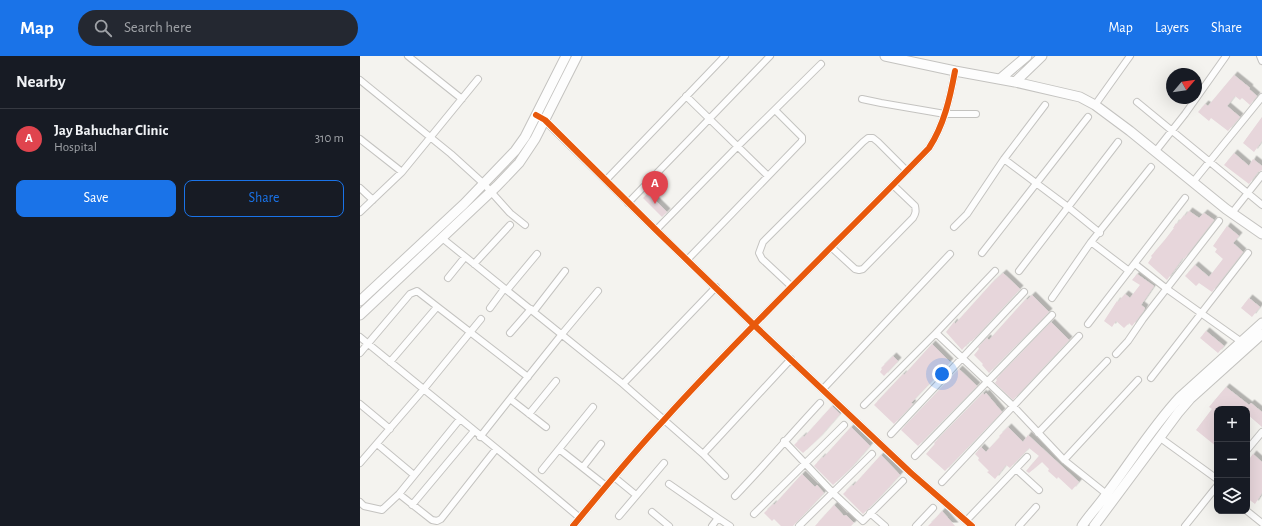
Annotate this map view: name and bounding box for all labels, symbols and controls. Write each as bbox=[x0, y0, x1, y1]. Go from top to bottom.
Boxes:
search box bbox=[78, 10, 358, 46]
icon: search bbox=[92, 17, 114, 39]
text: Map bbox=[20, 19, 54, 38]
text: Search here bbox=[124, 20, 192, 35]
text: Map bbox=[1108, 21, 1133, 35]
text: Layers bbox=[1155, 21, 1189, 35]
text: Share bbox=[1211, 21, 1242, 35]
north arrow bbox=[1166, 68, 1202, 104]
text: Nearby bbox=[16, 73, 66, 90]
text: Jay Bahuchar Clinic bbox=[54, 123, 168, 138]
text: A bbox=[25, 132, 33, 145]
text: 310 m bbox=[315, 132, 344, 145]
text: Hospital bbox=[54, 141, 97, 154]
pin: A bbox=[642, 171, 668, 204]
button: Save bbox=[16, 180, 176, 217]
button: Share bbox=[184, 180, 344, 217]
your location bbox=[932, 364, 952, 384]
map controls bbox=[1214, 406, 1250, 514]
button: + bbox=[1214, 406, 1250, 442]
button: − bbox=[1214, 442, 1250, 478]
button: layers bbox=[1214, 478, 1250, 514]

